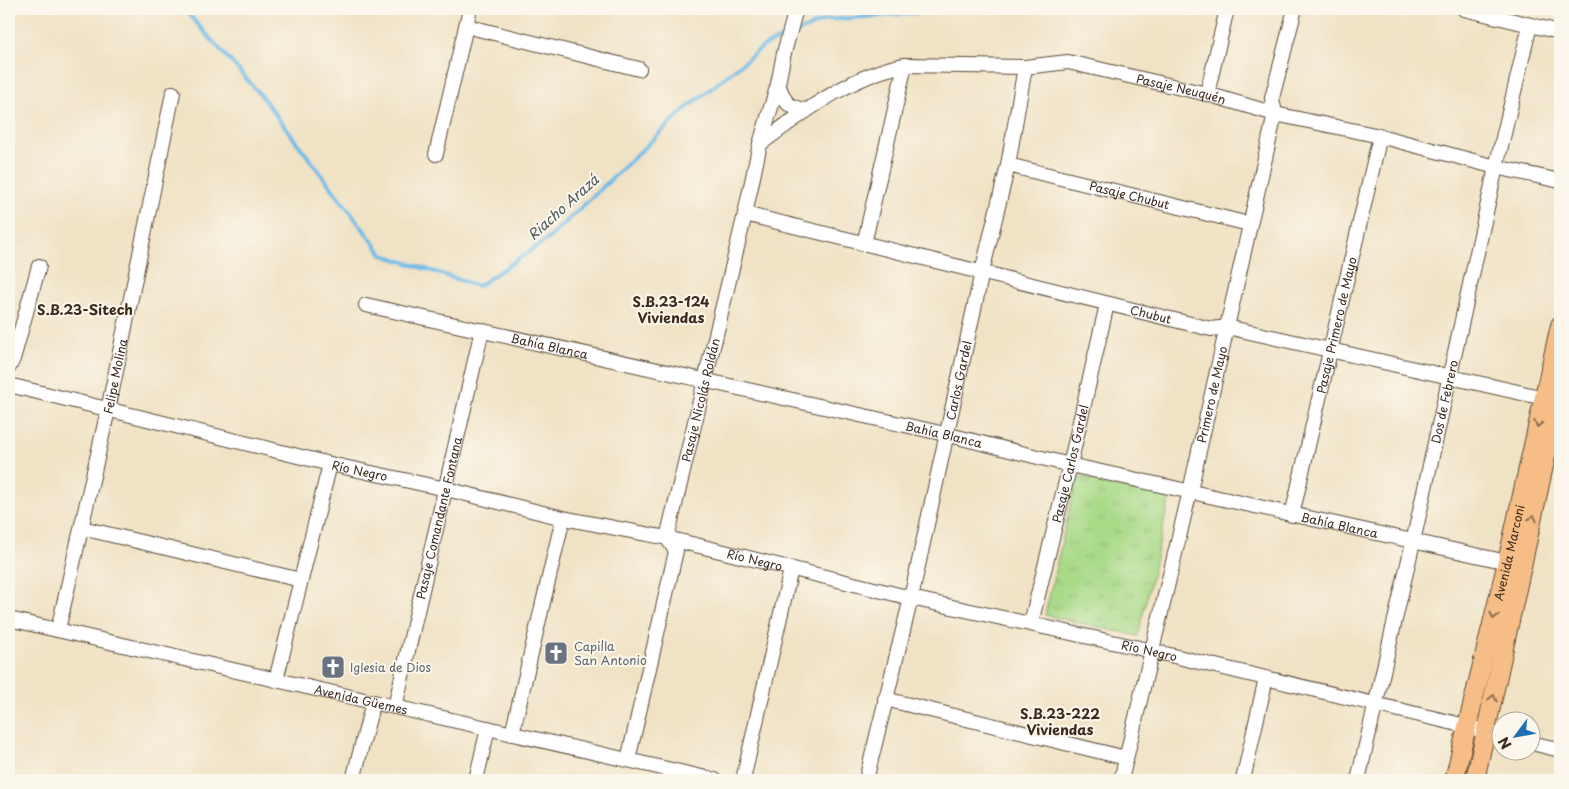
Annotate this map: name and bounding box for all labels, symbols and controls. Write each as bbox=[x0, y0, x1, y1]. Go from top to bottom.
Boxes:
street label: Pasaje Neuquén bbox=[1135, 69, 1228, 108]
water label: Riacho Arazá bbox=[523, 169, 604, 245]
street label: Pasaje Chubut bbox=[1087, 176, 1171, 213]
street label: Pasaje Primero de Mayo bbox=[1312, 255, 1361, 395]
district label: S.B.23-124 Viviendas bbox=[632, 291, 710, 328]
district label: S.B.23-Sitech bbox=[37, 299, 133, 320]
street label: Chubut bbox=[1128, 300, 1173, 328]
street label: Bahía Blanca bbox=[509, 329, 590, 363]
street label: Pasaje Nicolás Roldán bbox=[677, 336, 724, 464]
street label: Felipe Molina bbox=[98, 337, 131, 416]
street label: Carlos Gardel bbox=[941, 339, 976, 422]
street label: Primero de Mayo bbox=[1192, 344, 1231, 445]
street label: Dos de Febrero bbox=[1426, 358, 1462, 445]
street label: Pasaje Carlos Gardel bbox=[1047, 403, 1093, 525]
street label: Bahía Blanca bbox=[904, 416, 984, 452]
one-way arrow bbox=[1533, 420, 1544, 428]
street label: Pasaje Comandante Fontana bbox=[411, 435, 466, 601]
street label: Río Negro bbox=[330, 456, 390, 485]
street label: Avenida Marconi bbox=[1489, 503, 1529, 602]
street label: Bahía Blanca bbox=[1299, 508, 1380, 542]
one-way arrow bbox=[1527, 513, 1537, 522]
street label: Río Negro bbox=[725, 544, 785, 575]
one-way arrow bbox=[1489, 612, 1500, 621]
street label: Río Negro bbox=[1120, 635, 1179, 666]
place label: Capilla San Antonio bbox=[574, 637, 647, 669]
church icon: Capilla San Antonio bbox=[543, 640, 569, 666]
church icon: Iglesia de Dios bbox=[320, 654, 346, 680]
place label: Iglesia de Dios bbox=[350, 658, 431, 676]
street label: Avenida Güemes bbox=[313, 680, 410, 719]
one-way arrow bbox=[1487, 694, 1497, 703]
district label: S.B.23-222 Viviendas bbox=[1020, 703, 1100, 740]
north arrow bbox=[1492, 712, 1542, 762]
text: N bbox=[1493, 733, 1516, 753]

